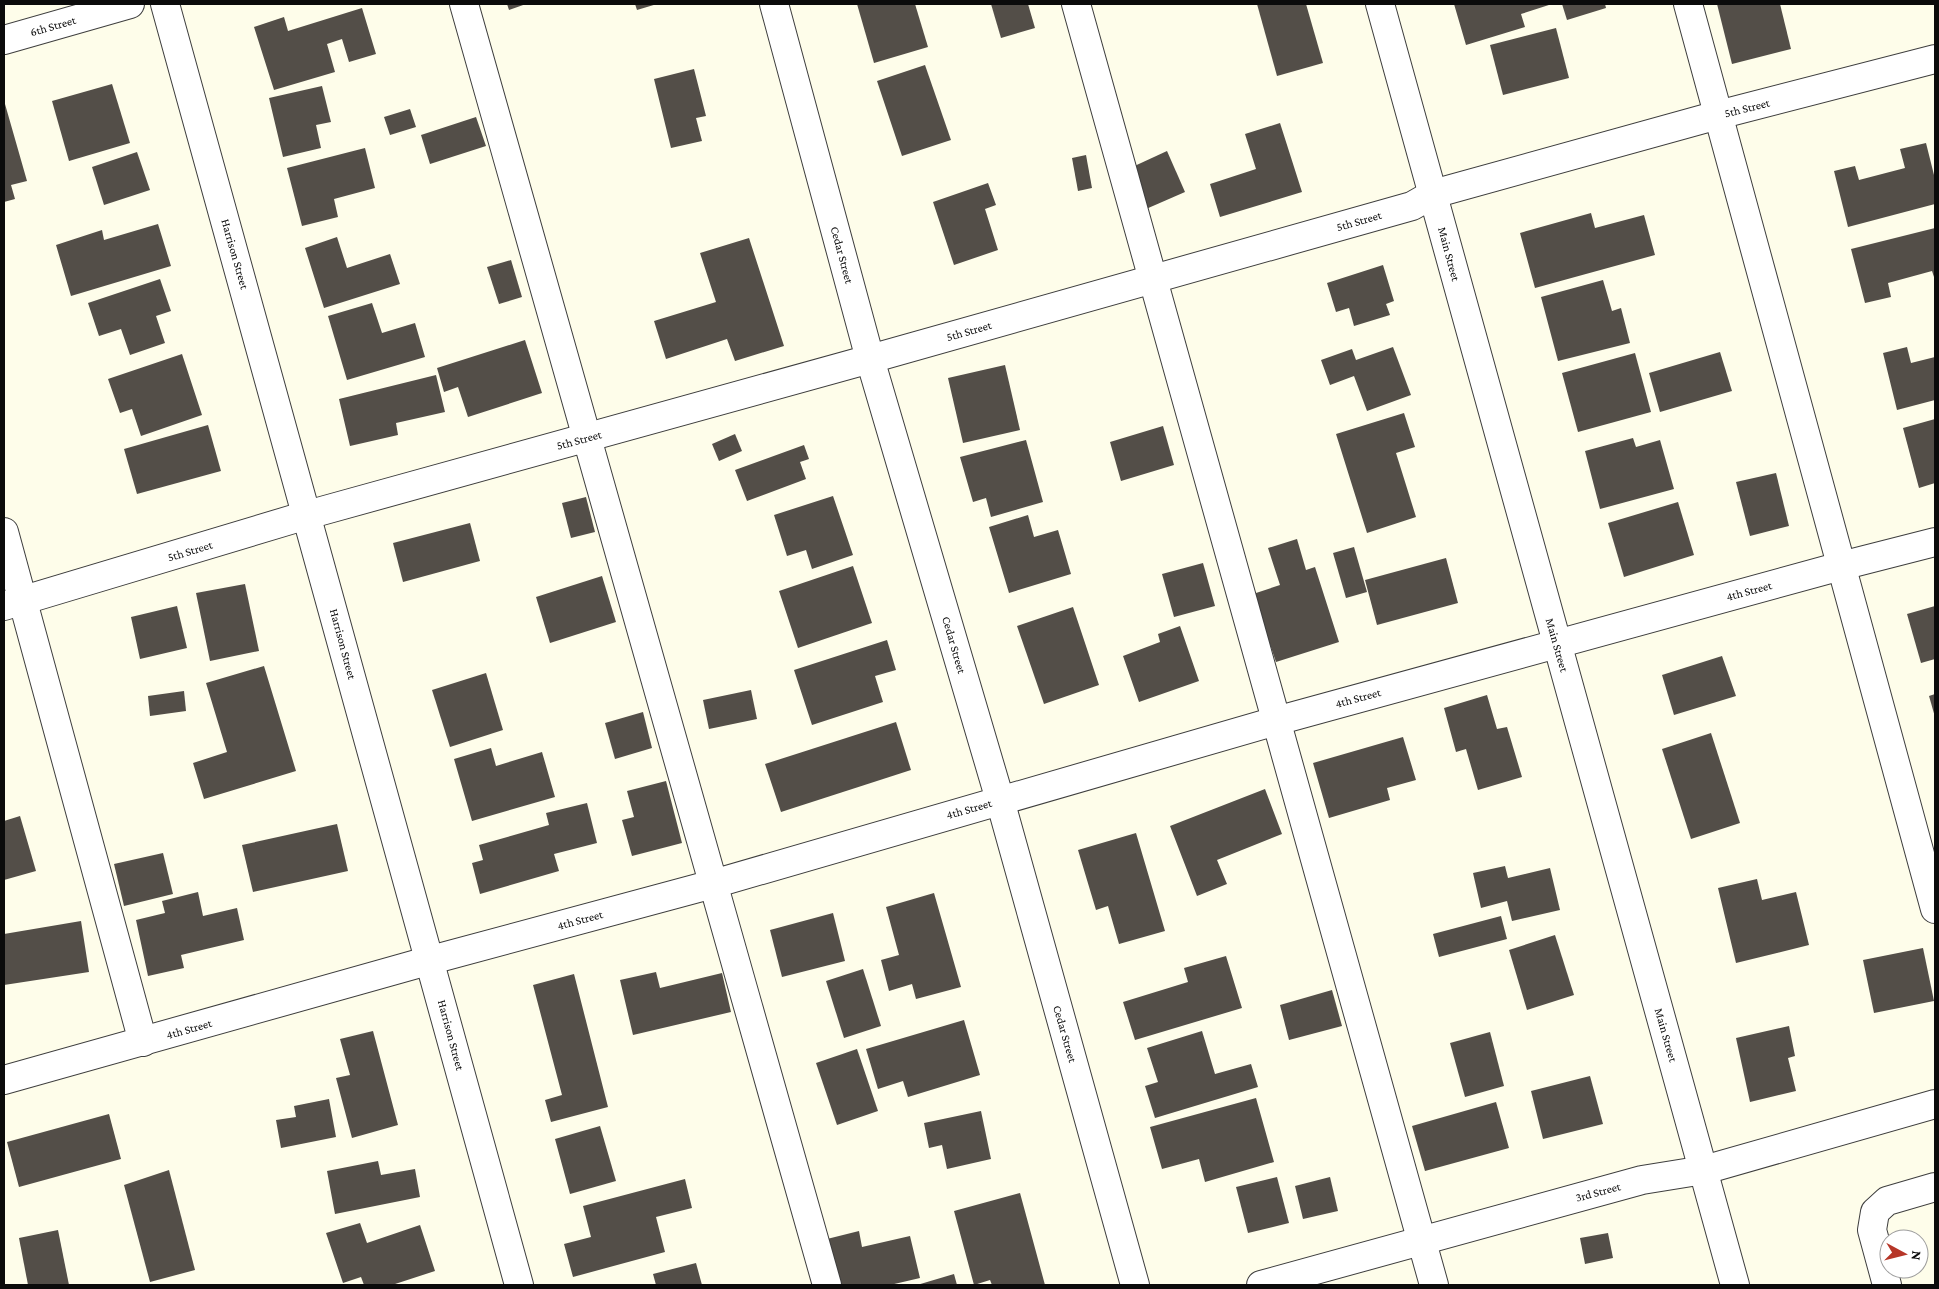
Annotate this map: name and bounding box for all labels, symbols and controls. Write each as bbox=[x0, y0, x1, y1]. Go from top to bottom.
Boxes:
street label: 6th Street bbox=[29, 13, 78, 39]
street label: 5th Street bbox=[1723, 95, 1772, 120]
street label: 5th Street bbox=[1335, 208, 1384, 234]
street label: Harrison Street bbox=[218, 217, 252, 292]
street label: Cedar Street bbox=[828, 225, 857, 286]
street label: Main Street bbox=[1435, 225, 1463, 284]
street label: 5th Street bbox=[945, 318, 994, 344]
street label: 5th Street bbox=[555, 427, 604, 453]
street label: 5th Street bbox=[166, 537, 215, 564]
street label: 4th Street bbox=[1725, 578, 1774, 604]
street label: Harrison Street bbox=[327, 607, 359, 682]
street label: Cedar Street bbox=[939, 615, 969, 676]
street label: Main Street bbox=[1543, 616, 1572, 675]
street label: 4th Street bbox=[1334, 685, 1383, 711]
street label: 4th Street bbox=[945, 796, 994, 822]
street label: 4th Street bbox=[556, 907, 605, 933]
street label: Harrison Street bbox=[435, 998, 467, 1073]
street label: Cedar Street bbox=[1050, 1004, 1080, 1065]
street label: Main Street bbox=[1652, 1006, 1681, 1065]
street label: 4th Street bbox=[165, 1016, 214, 1042]
street label: 3rd Street bbox=[1574, 1179, 1623, 1205]
north arrow bbox=[1879, 1229, 1929, 1279]
text: N bbox=[1908, 1250, 1925, 1262]

